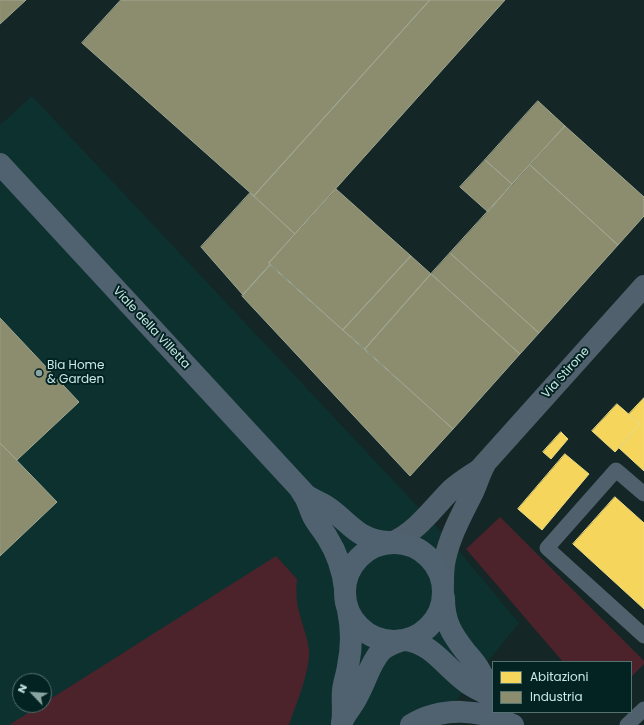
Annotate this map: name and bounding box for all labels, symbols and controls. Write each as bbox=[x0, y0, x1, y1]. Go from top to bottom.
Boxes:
street label: Viale della Villetta bbox=[109, 284, 193, 372]
street label: Via Stirone bbox=[539, 344, 593, 402]
place label: Bia Home & Garden bbox=[47, 359, 104, 387]
marker: Bia Home & Garden bbox=[34, 368, 44, 378]
legend bbox=[492, 661, 632, 713]
text: Abitazioni bbox=[530, 668, 588, 685]
north arrow bbox=[12, 673, 52, 713]
text: N bbox=[13, 681, 31, 695]
text: Industria bbox=[530, 688, 583, 705]

